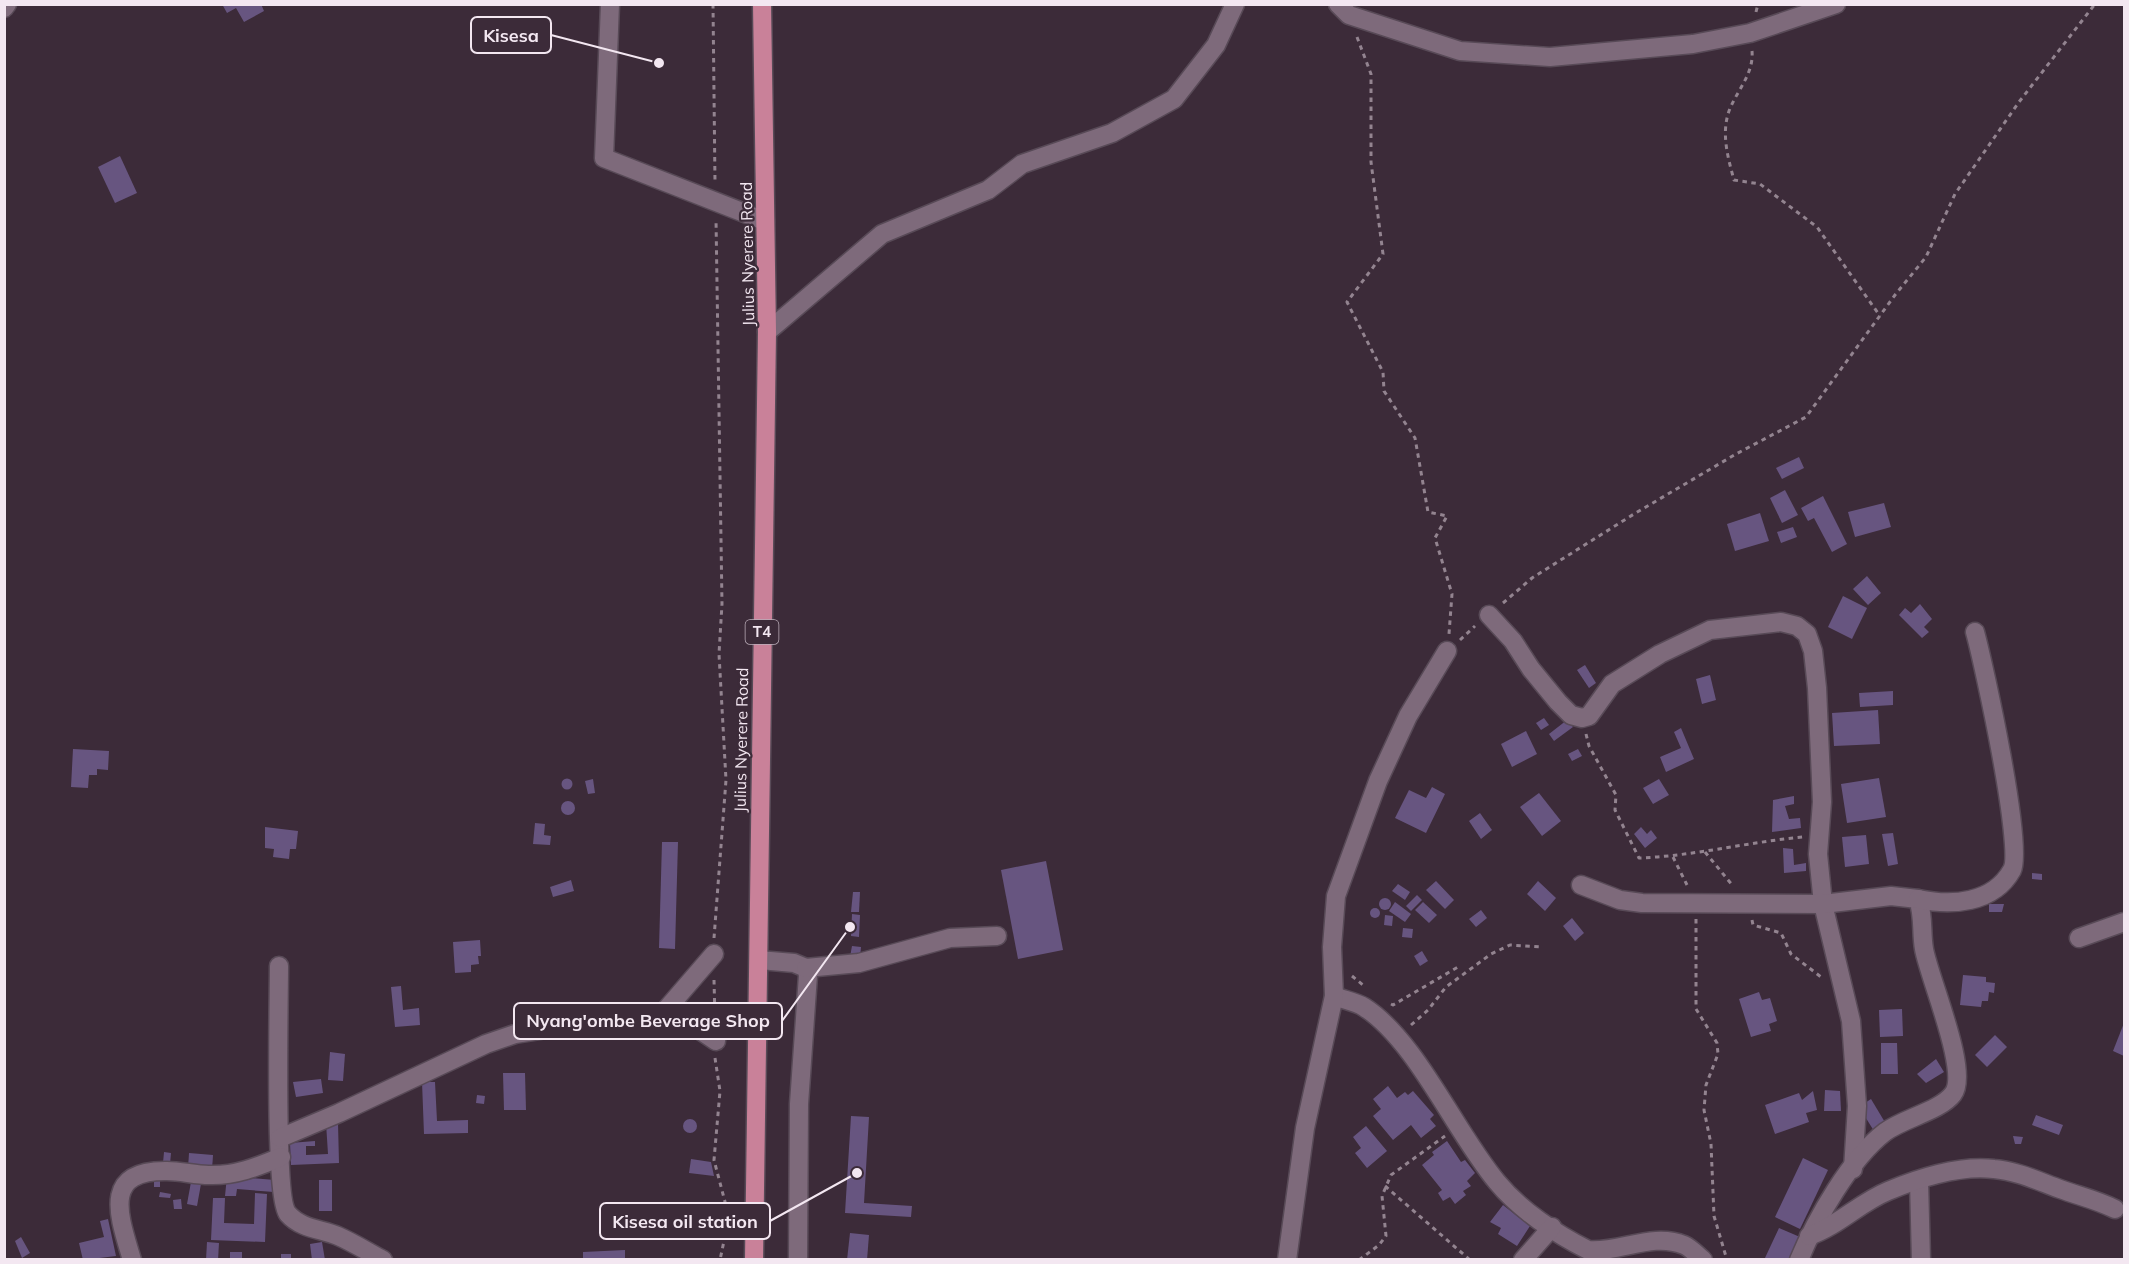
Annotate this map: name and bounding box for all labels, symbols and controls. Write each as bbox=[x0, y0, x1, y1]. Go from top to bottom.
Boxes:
callout: Kisesa bbox=[471, 17, 551, 53]
text: Kisesa bbox=[483, 24, 539, 47]
street label: Julius Nyerere Road bbox=[736, 181, 758, 327]
road number: T4 bbox=[746, 620, 778, 644]
street label: Julius Nyerere Road bbox=[730, 667, 752, 813]
callout: Nyang'ombe Beverage Shop bbox=[514, 1003, 782, 1039]
text: Nyang'ombe Beverage Shop bbox=[526, 1009, 770, 1032]
callout: Kisesa oil station bbox=[600, 1203, 770, 1239]
text: Kisesa oil station bbox=[612, 1210, 758, 1233]

